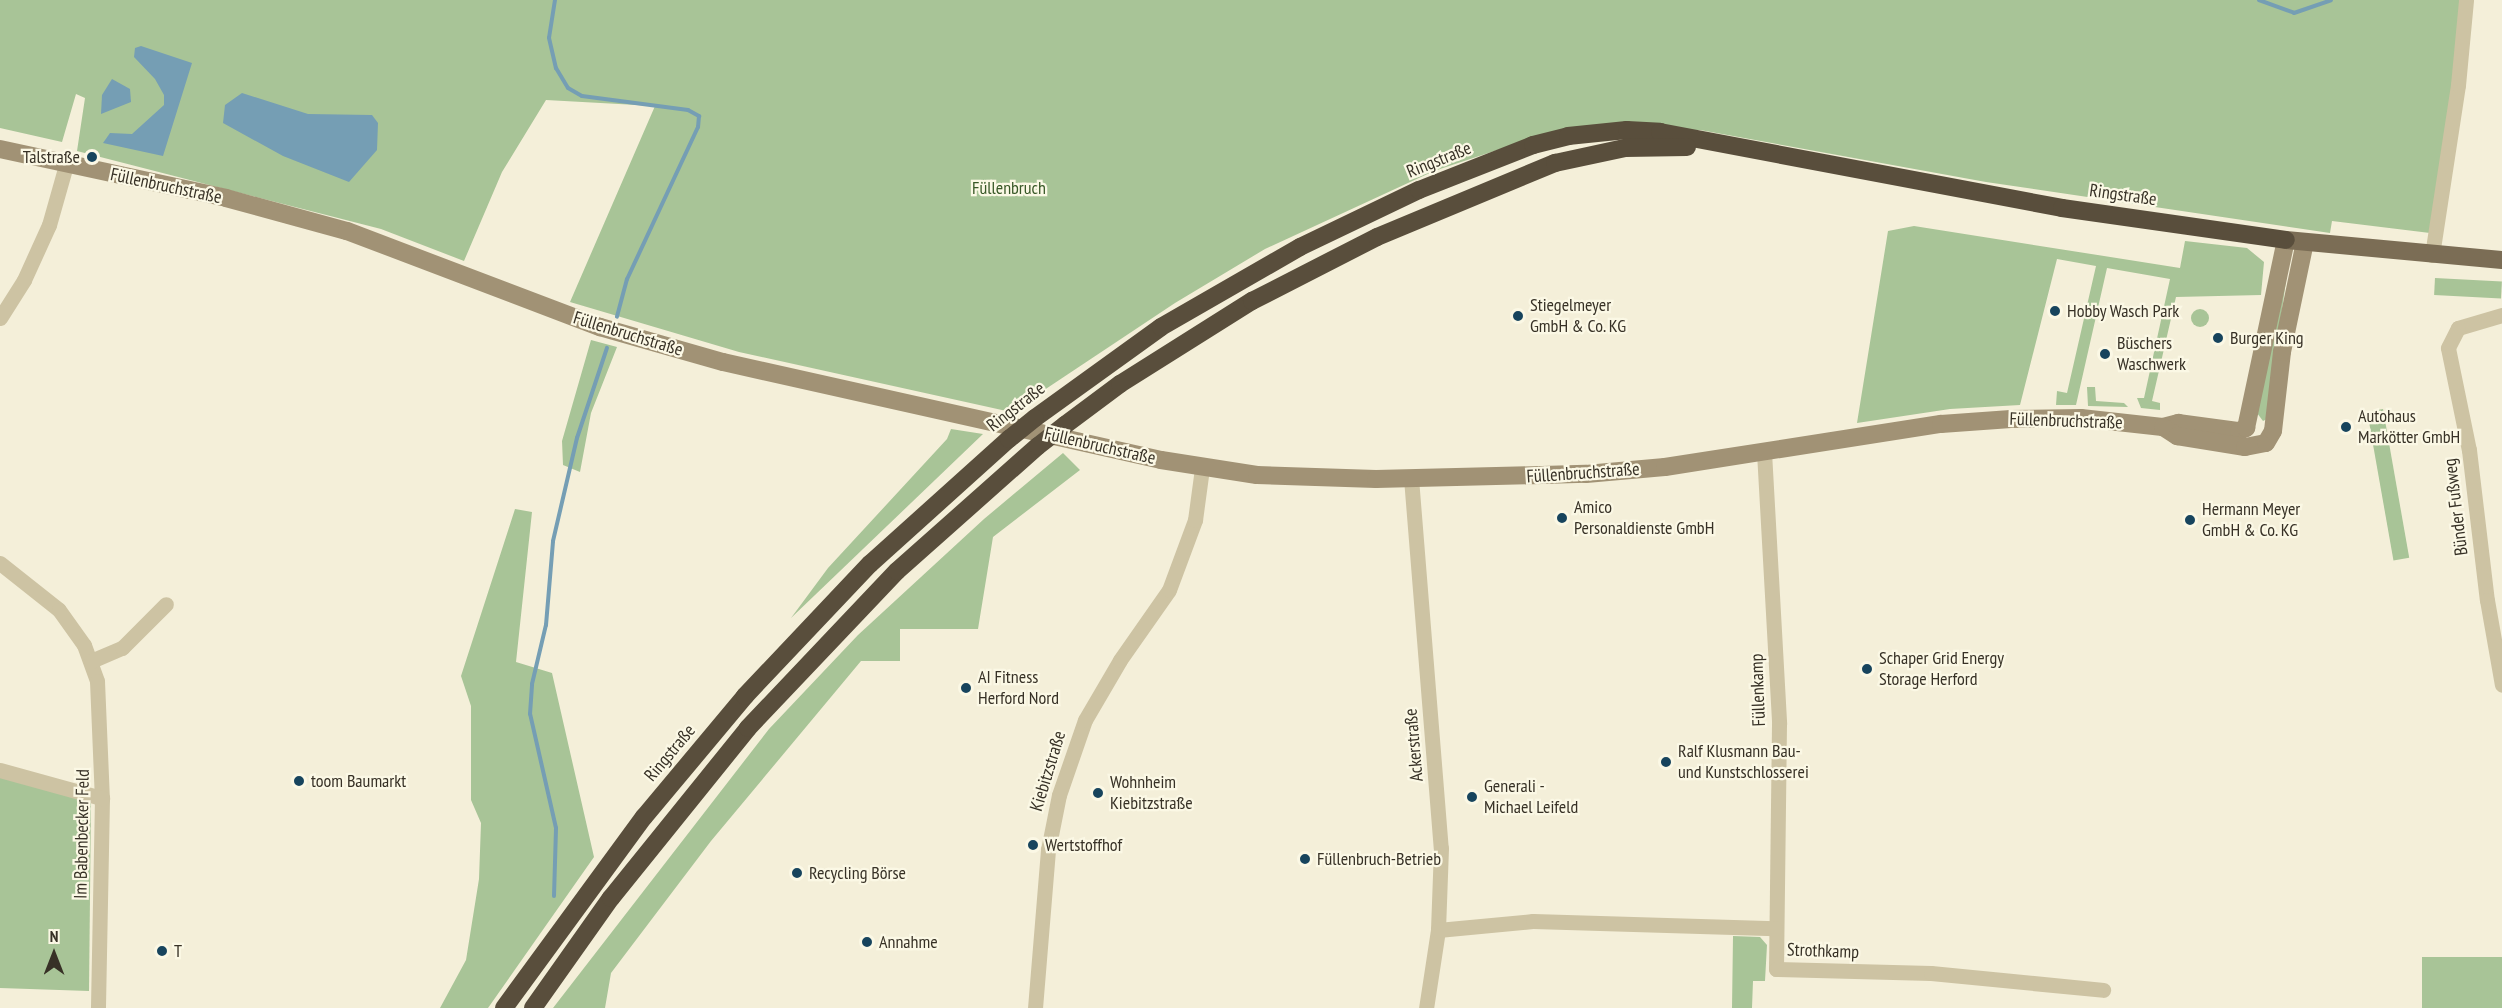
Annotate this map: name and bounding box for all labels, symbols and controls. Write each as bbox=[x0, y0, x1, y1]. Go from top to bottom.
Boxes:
street label: Ringstraße bbox=[1404, 137, 1474, 183]
place label: Talstraße bbox=[23, 146, 80, 168]
marker: Talstraße bbox=[85, 150, 99, 164]
street label: Füllenbruchstraße bbox=[108, 164, 224, 208]
park label: Füllenbruch bbox=[972, 177, 1046, 199]
street label: Ringstraße bbox=[2088, 180, 2158, 210]
place label: Stiegelmeyer GmbH & Co. KG bbox=[1530, 295, 1627, 338]
place label: Hobby Wasch Park bbox=[2067, 300, 2180, 322]
marker: Hobby Wasch Park bbox=[2048, 304, 2062, 318]
street label: Füllenbruchstraße bbox=[571, 307, 685, 361]
marker: Stiegelmeyer GmbH & Co. KG bbox=[1511, 309, 1525, 323]
place label: Burger King bbox=[2230, 327, 2304, 349]
marker: Burger King bbox=[2211, 331, 2225, 345]
place label: Büschers Waschwerk bbox=[2117, 333, 2186, 376]
marker: Büschers Waschwerk bbox=[2098, 347, 2112, 361]
street label: Ringstraße bbox=[983, 378, 1049, 436]
place label: Autohaus Markötter GmbH bbox=[2358, 406, 2460, 448]
street label: Füllenbruchstraße bbox=[2009, 408, 2123, 434]
marker: Autohaus Markötter GmbH bbox=[2339, 420, 2353, 434]
street label: Füllenbruchstraße bbox=[1042, 423, 1158, 469]
street label: Bünder Fußweg bbox=[2439, 457, 2473, 557]
street label: Füllenbruchstraße bbox=[1526, 458, 1640, 488]
place label: Amico Personaldienste GmbH bbox=[1574, 497, 1714, 540]
place label: Hermann Meyer GmbH & Co. KG bbox=[2202, 499, 2300, 542]
marker: Amico Personaldienste GmbH bbox=[1555, 511, 1569, 525]
marker: Hermann Meyer GmbH & Co. KG bbox=[2183, 513, 2197, 527]
place label: Schaper Grid Energy Storage Herford bbox=[1879, 648, 2004, 690]
street label: Füllenkamp bbox=[1746, 653, 1770, 727]
marker: Schaper Grid Energy Storage Herford bbox=[1860, 662, 1874, 676]
place label: AI Fitness Herford Nord bbox=[978, 667, 1059, 710]
marker: AI Fitness Herford Nord bbox=[959, 681, 973, 695]
street label: Ackerstraße bbox=[1400, 708, 1428, 782]
street label: Ringstraße bbox=[640, 720, 700, 786]
street label: Kiebitzstraße bbox=[1026, 728, 1070, 814]
place label: Ralf Klusmann Bau- und Kunstschlosserei bbox=[1678, 741, 1809, 783]
marker: Ralf Klusmann Bau- und Kunstschlosserei bbox=[1659, 755, 1673, 769]
street label: Im Babenbecker Feld bbox=[70, 769, 94, 899]
place label: toom Baumarkt bbox=[311, 770, 406, 792]
place label: Wohnheim Kiebitzstraße bbox=[1110, 772, 1193, 814]
marker: toom Baumarkt bbox=[292, 774, 306, 788]
place label: Generali - Michael Leifeld bbox=[1484, 776, 1578, 818]
marker: Wohnheim Kiebitzstraße bbox=[1091, 786, 1105, 800]
marker: Generali - Michael Leifeld bbox=[1465, 790, 1479, 804]
place label: Wertstoffhof bbox=[1045, 834, 1122, 856]
marker: Wertstoffhof bbox=[1026, 838, 1040, 852]
place label: Füllenbruch-Betrieb bbox=[1317, 848, 1441, 870]
marker: Füllenbruch-Betrieb bbox=[1298, 852, 1312, 866]
place label: Recycling Börse bbox=[809, 862, 906, 884]
marker: Recycling Börse bbox=[790, 866, 804, 880]
north arrow bbox=[24, 924, 84, 984]
text: N bbox=[50, 926, 58, 946]
place label: Annahme bbox=[879, 931, 938, 953]
marker: Annahme bbox=[860, 935, 874, 949]
street label: Strothkamp bbox=[1787, 939, 1859, 963]
place label: T bbox=[174, 940, 182, 962]
marker: T bbox=[155, 944, 169, 958]

